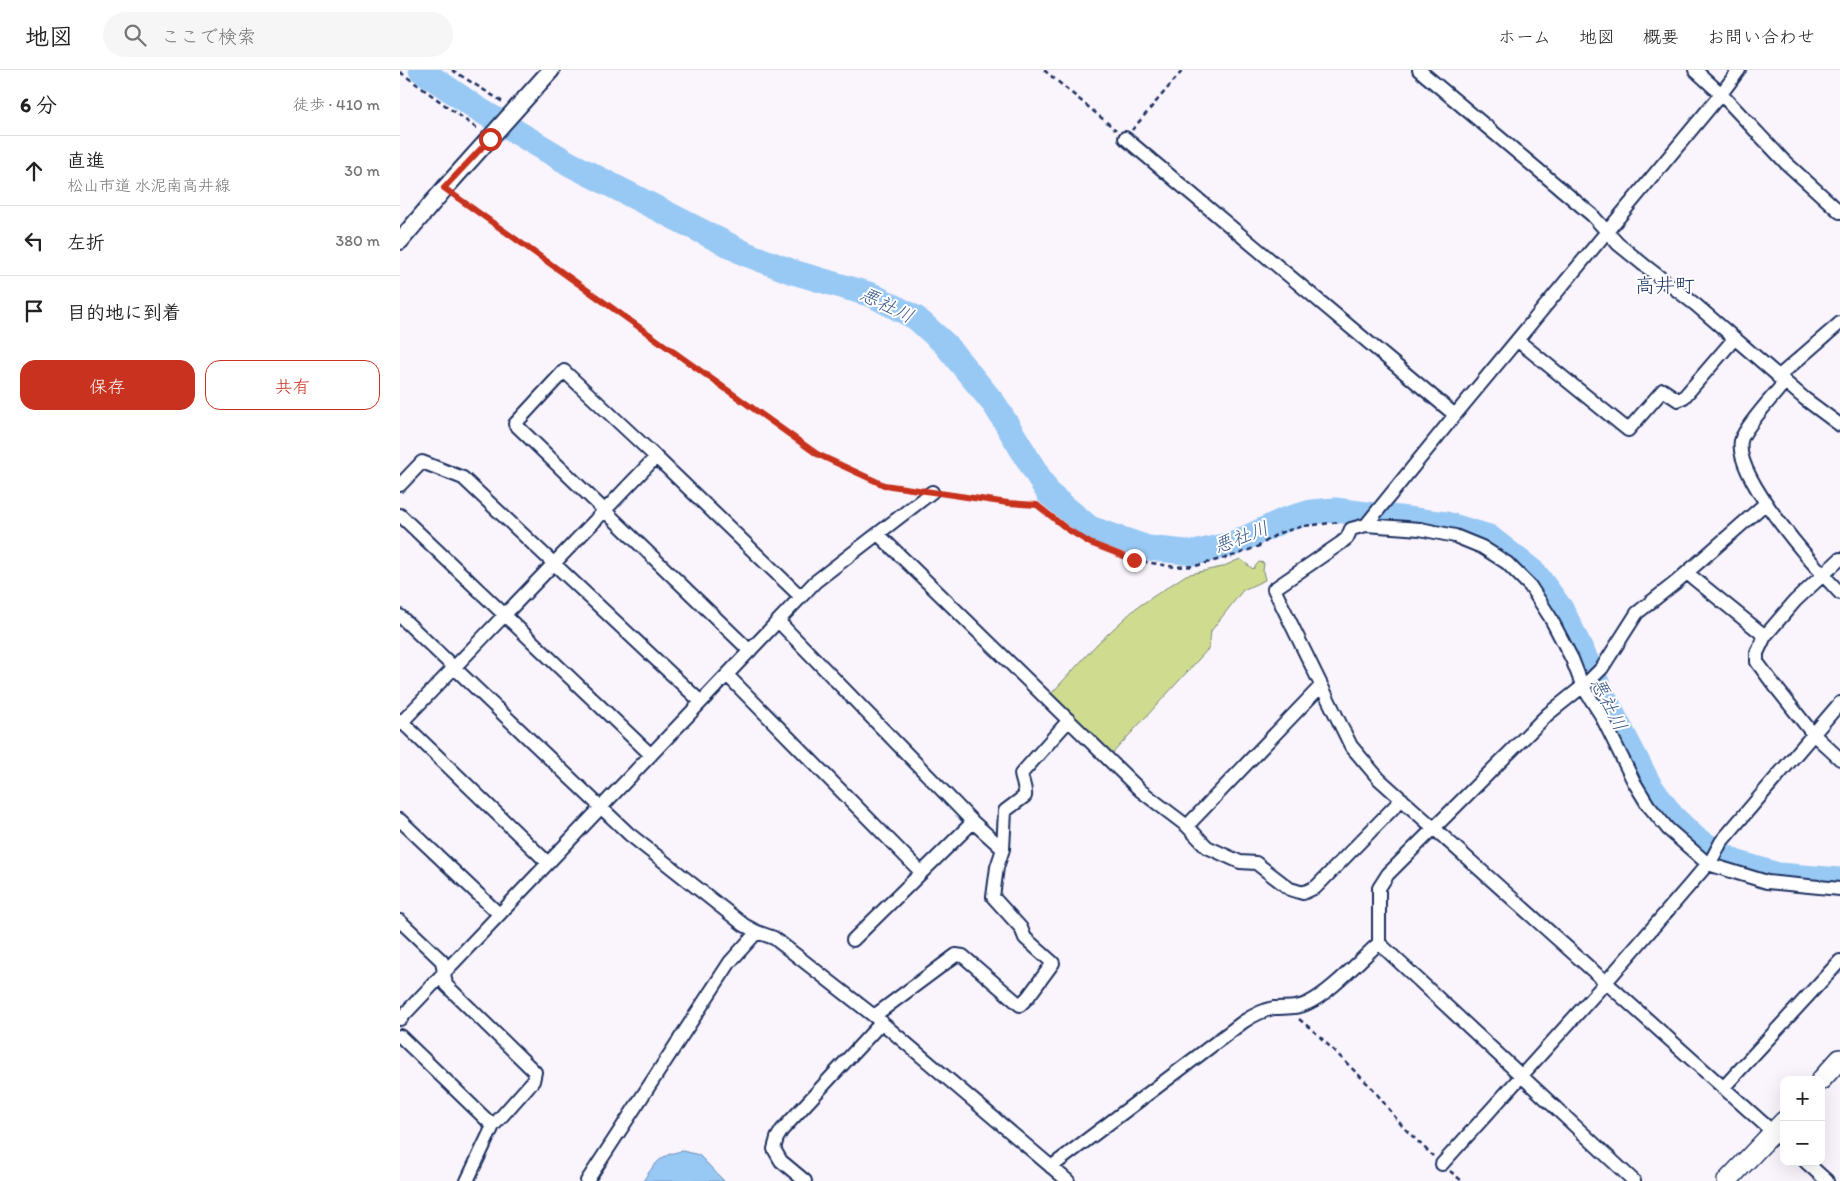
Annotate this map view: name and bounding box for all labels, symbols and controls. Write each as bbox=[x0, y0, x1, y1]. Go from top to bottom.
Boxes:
search box bbox=[103, 12, 453, 57]
icon: search bbox=[121, 21, 149, 49]
text: 地図 bbox=[25, 22, 73, 51]
text: ここで検索 bbox=[161, 25, 256, 48]
text: ホーム bbox=[1498, 26, 1551, 48]
text: 地図 bbox=[1579, 26, 1615, 48]
text: 概要 bbox=[1643, 26, 1679, 48]
text: お問い合わせ bbox=[1707, 26, 1815, 48]
text: 6 分 bbox=[20, 92, 57, 117]
text: 徒歩 · 410 m bbox=[293, 95, 380, 114]
route start bbox=[479, 128, 502, 151]
text: 直進 bbox=[67, 149, 105, 172]
icon: ahead bbox=[20, 157, 48, 185]
text: 30 m bbox=[344, 161, 380, 180]
text: 松山市道 水泥南高井線 bbox=[67, 176, 231, 195]
icon: left bbox=[20, 227, 48, 255]
text: 左折 bbox=[67, 231, 105, 254]
text: 380 m bbox=[336, 231, 380, 250]
district label: 高井町 bbox=[1635, 273, 1695, 297]
water label: 悪社川 bbox=[856, 282, 918, 328]
icon: arrive bbox=[20, 297, 48, 325]
text: 目的地に到着 bbox=[67, 301, 181, 324]
button: 保存 bbox=[20, 360, 195, 410]
button: 共有 bbox=[205, 360, 380, 410]
water label: 悪社川 bbox=[1210, 516, 1272, 558]
route end bbox=[1123, 549, 1146, 572]
water label: 悪社川 bbox=[1586, 673, 1632, 735]
map controls bbox=[1780, 1076, 1825, 1166]
button: + bbox=[1780, 1076, 1825, 1121]
button: − bbox=[1780, 1121, 1825, 1166]

